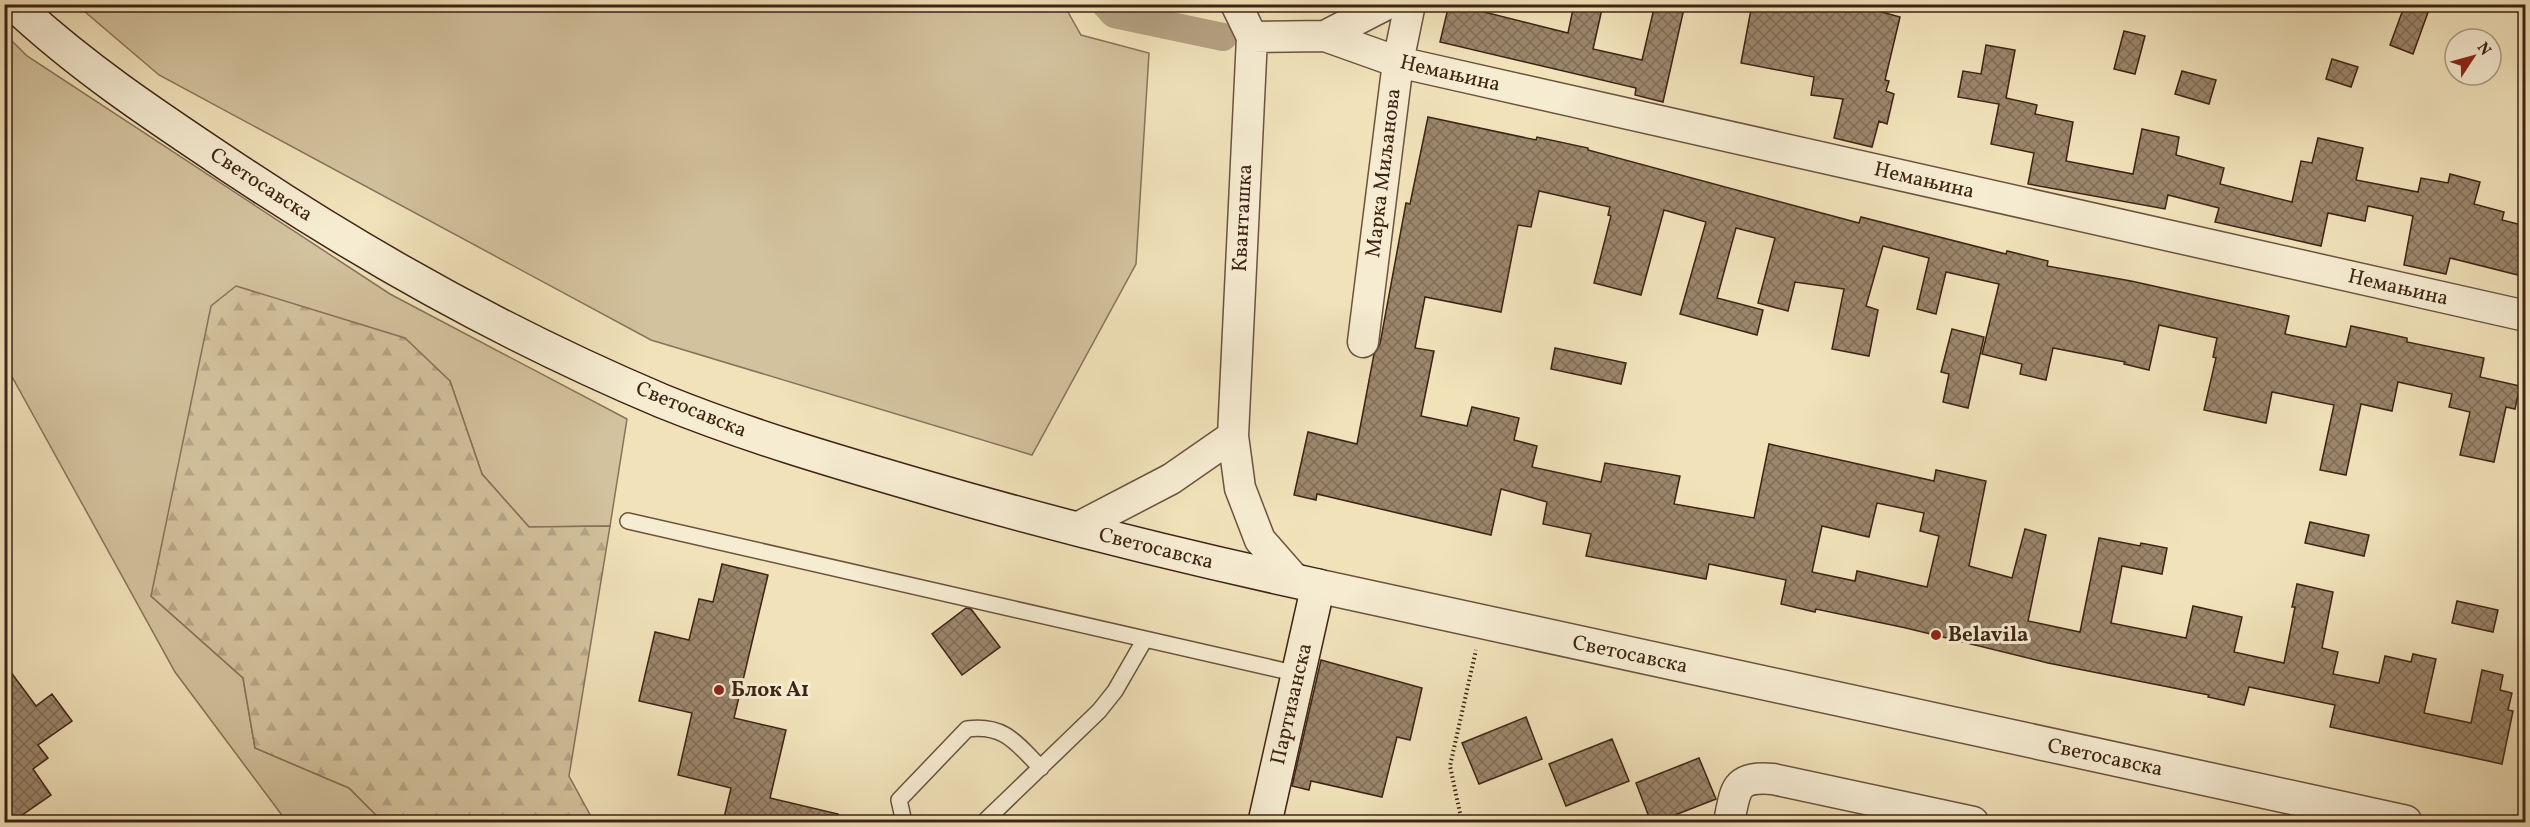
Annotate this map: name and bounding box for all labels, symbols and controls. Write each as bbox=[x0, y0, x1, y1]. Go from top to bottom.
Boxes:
north arrow bbox=[2443, 27, 2503, 87]
text: N bbox=[2471, 38, 2496, 61]
street label: Немањина bbox=[1397, 48, 1503, 100]
street label: Марка Миљанова bbox=[1359, 87, 1409, 259]
street label: Светосавска bbox=[204, 141, 318, 229]
street label: Немањина bbox=[1871, 155, 1977, 207]
street label: Кванташка bbox=[1226, 163, 1260, 273]
street label: Немањина bbox=[2345, 262, 2451, 314]
street label: Светосавска bbox=[631, 375, 751, 445]
street label: Светосавска bbox=[1096, 521, 1216, 577]
place label: Belavila bbox=[1948, 621, 2029, 650]
marker: Belavila bbox=[1929, 628, 1943, 642]
street label: Светосавска bbox=[1570, 629, 1690, 681]
street label: Партизанска bbox=[1264, 640, 1320, 768]
place label: Блок А1 bbox=[731, 676, 809, 705]
marker: Блок А1 bbox=[712, 683, 726, 697]
street label: Светосавска bbox=[2045, 732, 2165, 784]

